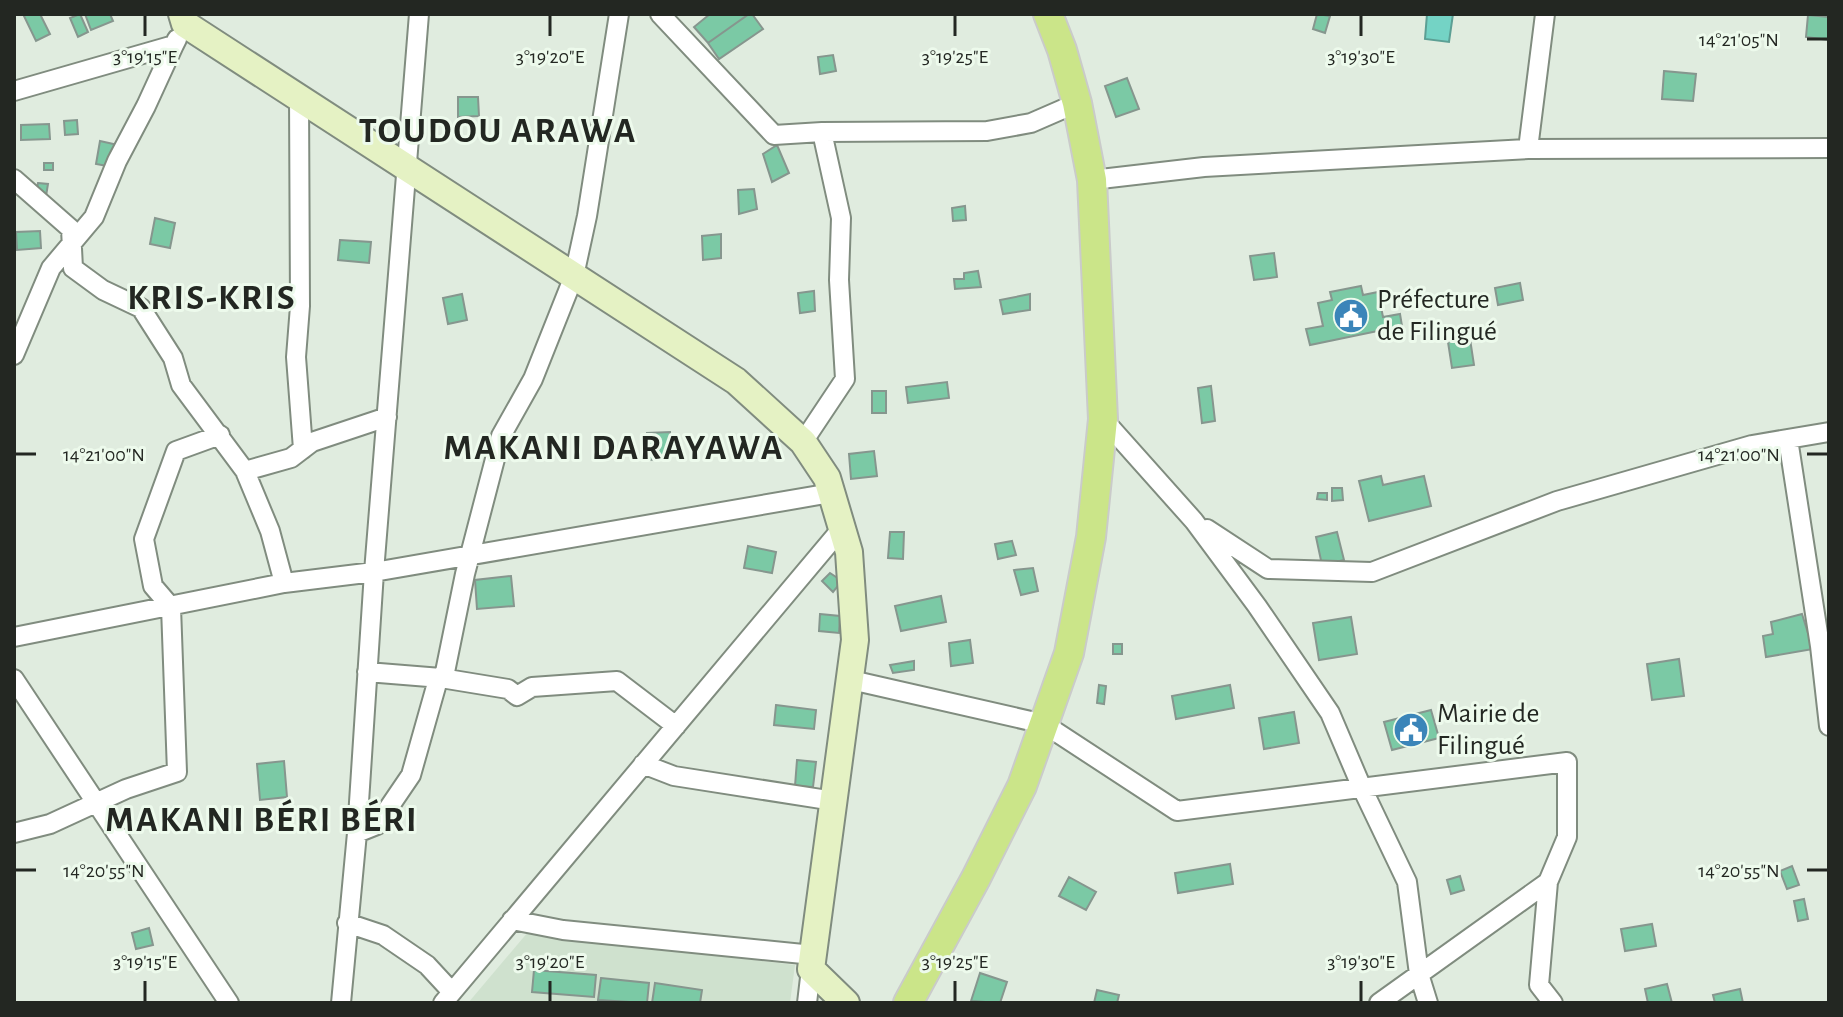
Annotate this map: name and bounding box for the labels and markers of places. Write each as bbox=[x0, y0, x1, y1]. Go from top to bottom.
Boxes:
place label: Préfecture de Filingué bbox=[1377, 286, 1497, 346]
public building icon: Préfecture de Filingué bbox=[1332, 297, 1370, 335]
place label: Mairie de Filingué bbox=[1437, 700, 1539, 760]
public building icon: Mairie de Filingué bbox=[1392, 711, 1430, 749]

